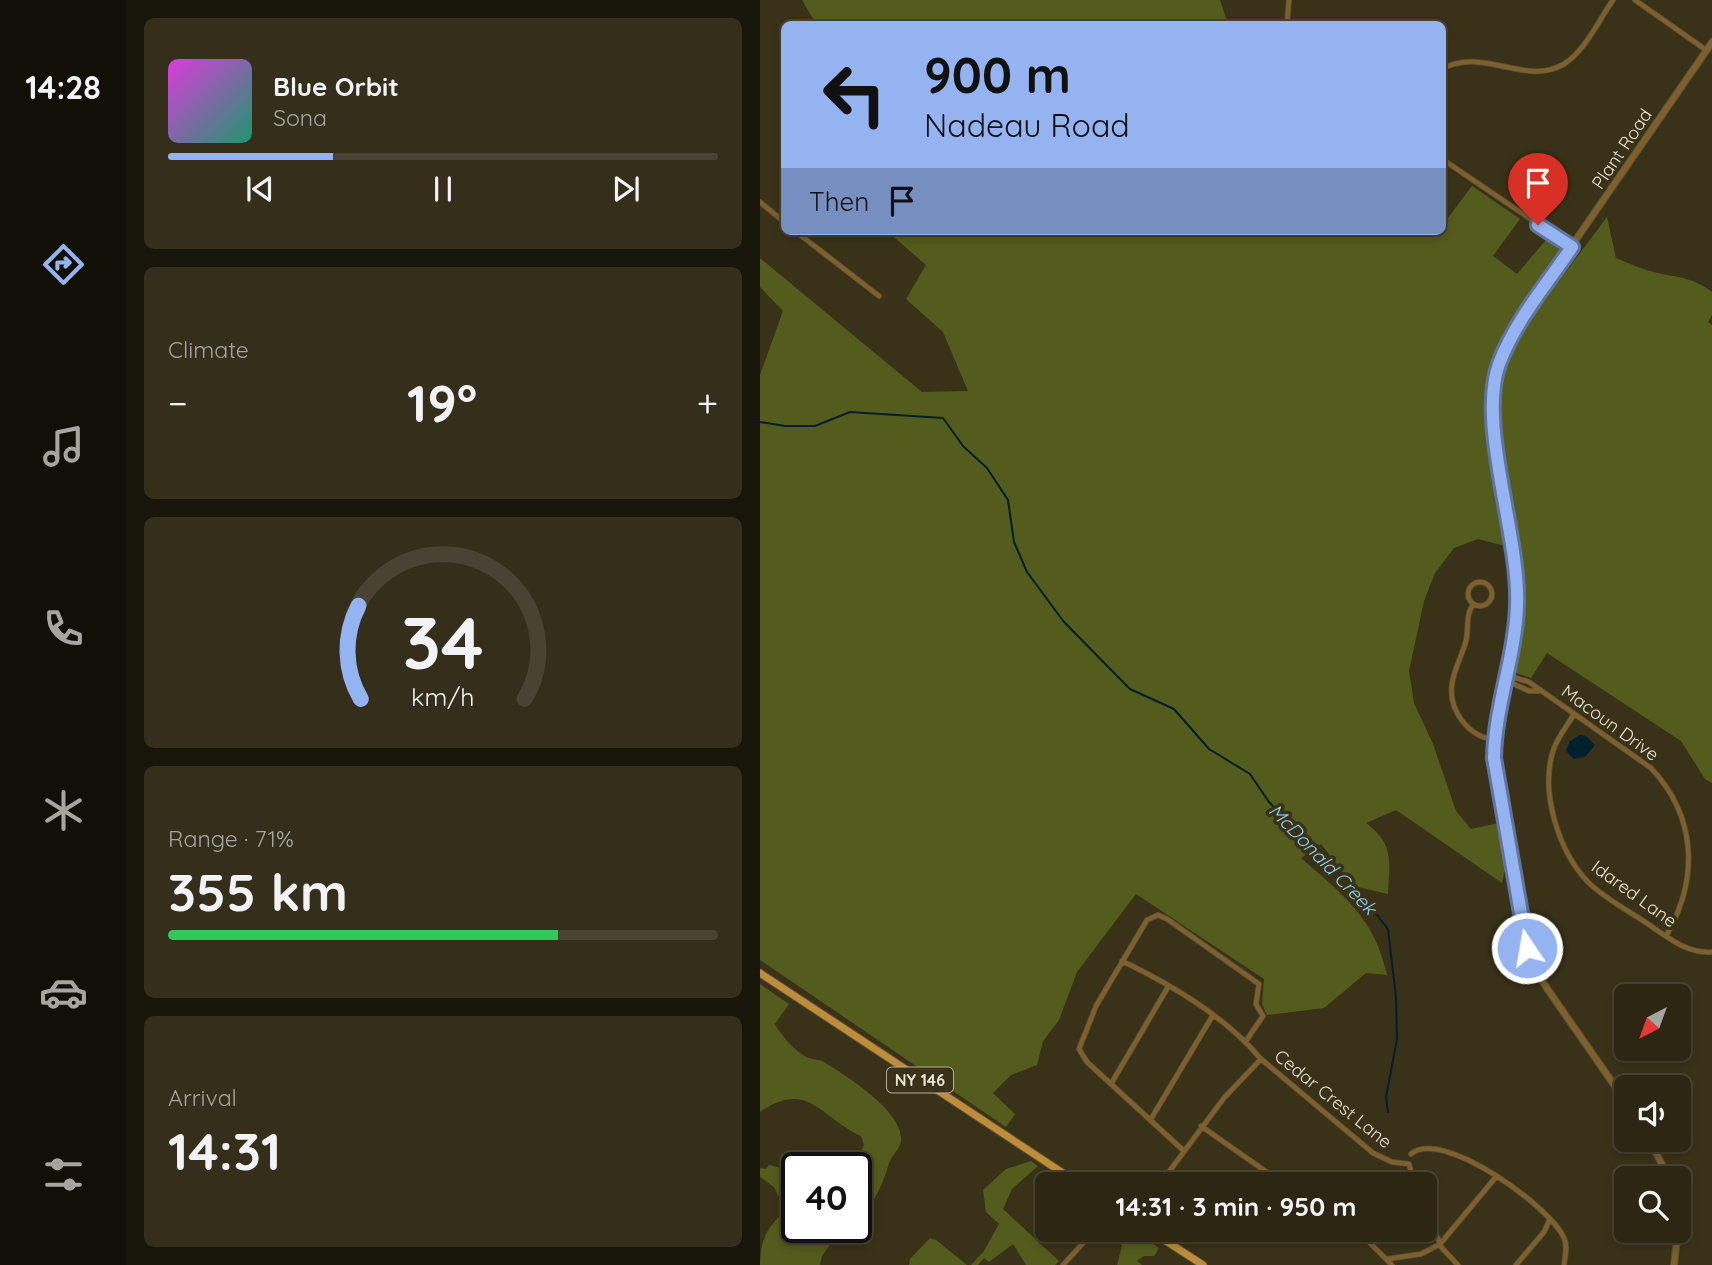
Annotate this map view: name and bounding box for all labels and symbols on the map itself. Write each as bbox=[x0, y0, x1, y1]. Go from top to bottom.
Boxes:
street label: Plant Road bbox=[1586, 104, 1657, 193]
pin bbox=[1508, 153, 1568, 225]
street label: Macoun Drive bbox=[1557, 680, 1664, 766]
water label: McDonald Creek bbox=[1264, 798, 1383, 921]
street label: Idared Lane bbox=[1587, 855, 1681, 932]
position arrow bbox=[1490, 911, 1564, 985]
north arrow bbox=[1614, 984, 1691, 1060]
street label: Cedar Crest Lane bbox=[1270, 1044, 1397, 1153]
road number: NY 146 bbox=[887, 1068, 953, 1092]
speed limit sign: 40 bbox=[781, 1152, 872, 1243]

